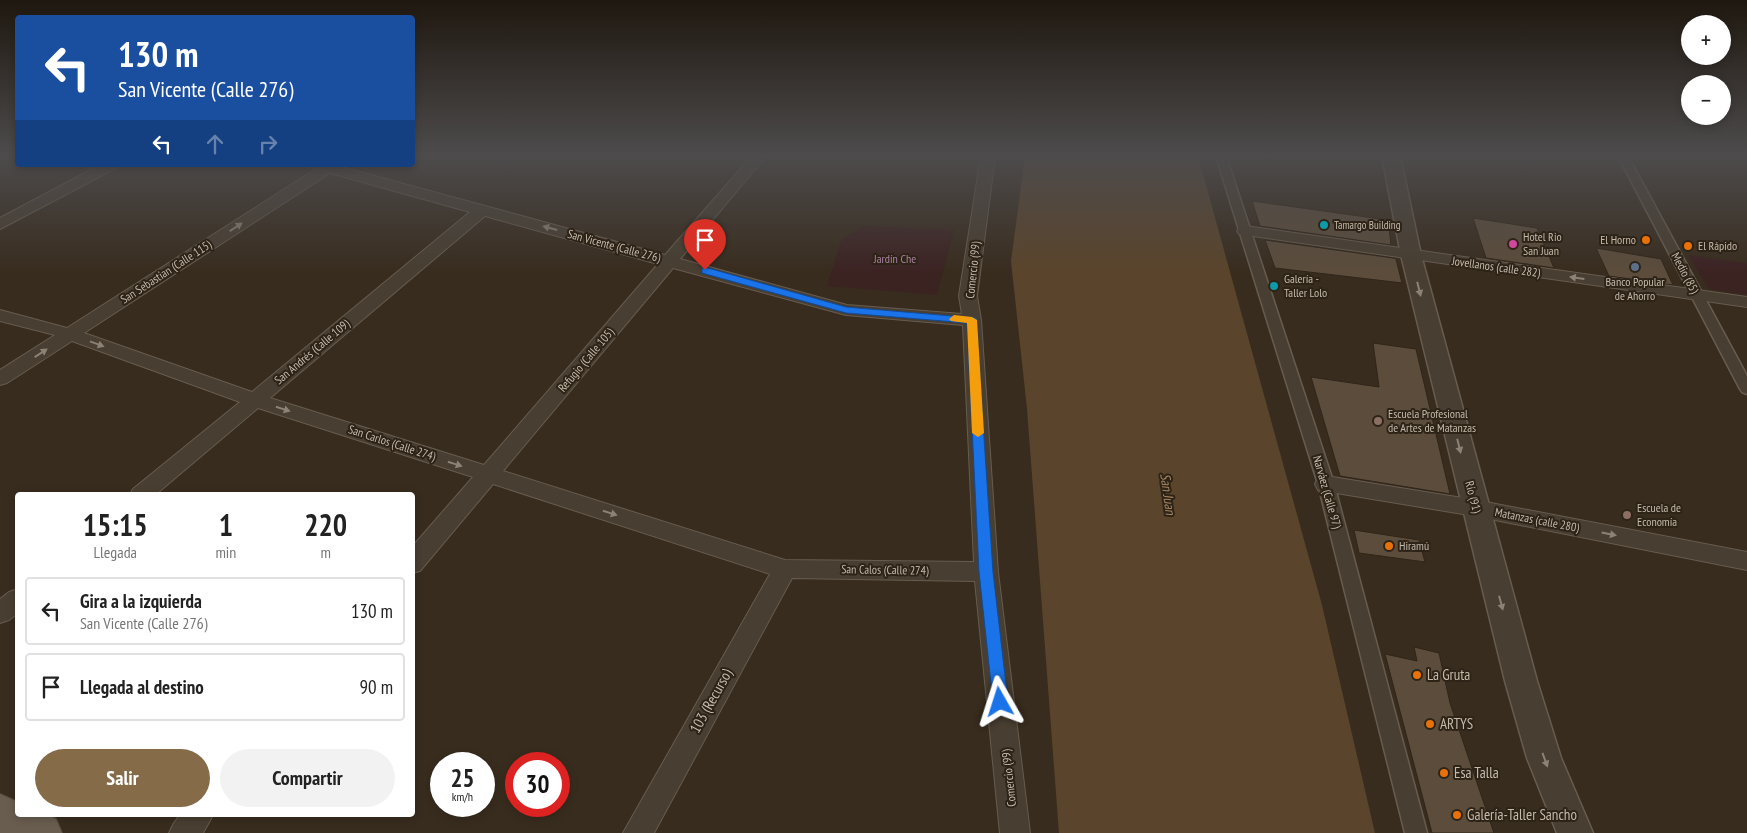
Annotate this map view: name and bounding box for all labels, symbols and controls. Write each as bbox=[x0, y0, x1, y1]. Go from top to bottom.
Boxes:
map controls bbox=[1681, 15, 1731, 125]
button: + bbox=[1681, 15, 1731, 65]
text: 130 m bbox=[118, 31, 199, 77]
icon: left bbox=[35, 35, 100, 100]
text: San Vicente (Calle 276) bbox=[118, 75, 293, 103]
button: − bbox=[1681, 75, 1731, 125]
icon: left bbox=[148, 130, 176, 158]
icon: ahead bbox=[201, 130, 229, 158]
icon: right bbox=[254, 130, 282, 158]
place label: Tamargo Building bbox=[1334, 218, 1401, 232]
pin bbox=[684, 219, 726, 270]
marker: Tamargo Building bbox=[1318, 219, 1330, 231]
one-way arrow bbox=[230, 222, 243, 231]
one-way arrow bbox=[542, 224, 557, 232]
street label: San Vicente (Calle 276) bbox=[566, 226, 662, 265]
icon: arrive bbox=[691, 226, 719, 254]
place label: Hotel Rio San Juan bbox=[1523, 229, 1562, 258]
place label: El Horno bbox=[1600, 232, 1636, 247]
marker: El Horno bbox=[1640, 234, 1652, 246]
street label: San Sebastian (Calle 115) bbox=[117, 236, 214, 307]
marker: Hotel Rio San Juan bbox=[1507, 238, 1519, 250]
place label: El Rápido bbox=[1698, 238, 1737, 253]
street label: Comercio (99) bbox=[962, 240, 983, 299]
marker: El Rápido bbox=[1682, 240, 1694, 252]
street label: Medio (85) bbox=[1668, 250, 1703, 296]
park label: Jardín Che bbox=[873, 251, 916, 266]
street label: Jovellanos (calle 282) bbox=[1450, 253, 1541, 280]
marker: Banco Popular de Ahorro bbox=[1629, 261, 1641, 273]
place label: Galería - Taller Lolo bbox=[1284, 271, 1327, 300]
one-way arrow bbox=[1569, 274, 1585, 282]
place label: Banco Popular de Ahorro bbox=[1605, 274, 1665, 303]
marker: Galería - Taller Lolo bbox=[1268, 280, 1280, 292]
one-way arrow bbox=[1415, 281, 1423, 297]
street label: San Andrés (Calle 109) bbox=[271, 316, 352, 387]
street label: Refugio (Calle 105) bbox=[554, 324, 617, 395]
one-way arrow bbox=[90, 340, 105, 348]
one-way arrow bbox=[34, 348, 48, 358]
one-way arrow bbox=[276, 406, 291, 413]
place label: Escuela Profesional de Artes de Matanzas bbox=[1388, 406, 1476, 435]
marker: Escuela Profesional de Artes de Matanzas bbox=[1372, 415, 1384, 427]
street label: San Carlos (Calle 274) bbox=[347, 421, 438, 464]
one-way arrow bbox=[1456, 439, 1464, 454]
street label: Narváez (Calle 97) bbox=[1310, 454, 1345, 530]
one-way arrow bbox=[448, 460, 463, 468]
water label: San Juan bbox=[1156, 472, 1180, 517]
street label: Río (91) bbox=[1462, 479, 1485, 515]
place label: Escuela de Economía bbox=[1637, 500, 1681, 529]
street label: Matanzas (calle 280) bbox=[1494, 504, 1581, 535]
text: 15:15 bbox=[83, 505, 148, 544]
text: 1 bbox=[219, 505, 233, 544]
text: 220 bbox=[304, 505, 347, 544]
marker: Escuela de Economía bbox=[1621, 509, 1633, 521]
one-way arrow bbox=[602, 510, 617, 517]
one-way arrow bbox=[1601, 530, 1616, 538]
place label: Hiramú bbox=[1399, 538, 1429, 553]
marker: Hiramú bbox=[1383, 540, 1395, 552]
text: Llegada bbox=[93, 542, 137, 562]
text: min bbox=[215, 542, 236, 562]
text: m bbox=[320, 542, 331, 562]
street label: San Calos (Calle 274) bbox=[841, 561, 929, 578]
text: Gira a la izquierda bbox=[80, 589, 202, 613]
one-way arrow bbox=[1498, 596, 1506, 611]
icon: left bbox=[37, 597, 65, 625]
text: 130 m bbox=[351, 599, 393, 623]
text: San Vicente (Calle 276) bbox=[80, 613, 208, 633]
street label: 103 (Recurso) bbox=[685, 665, 736, 736]
place label: La Gruta bbox=[1427, 665, 1470, 684]
marker: La Gruta bbox=[1411, 669, 1423, 681]
icon: arrive bbox=[37, 673, 65, 701]
text: Llegada al destino bbox=[80, 675, 204, 699]
text: 90 m bbox=[360, 675, 393, 699]
position arrow bbox=[973, 675, 1025, 727]
place label: ARTYS bbox=[1440, 714, 1473, 733]
marker: ARTYS bbox=[1424, 718, 1436, 730]
button: Salir bbox=[35, 749, 210, 807]
button: Compartir bbox=[220, 749, 395, 807]
street label: Comercio (99) bbox=[998, 749, 1019, 807]
speed limit sign: 30 bbox=[505, 752, 570, 817]
one-way arrow bbox=[1541, 753, 1549, 768]
text: 25 bbox=[451, 762, 474, 794]
place label: Esa Talla bbox=[1454, 763, 1499, 782]
marker: Esa Talla bbox=[1438, 767, 1450, 779]
text: km/h bbox=[452, 789, 473, 804]
place label: Galería-Taller Sancho bbox=[1467, 805, 1577, 824]
marker: Galería-Taller Sancho bbox=[1451, 809, 1463, 821]

